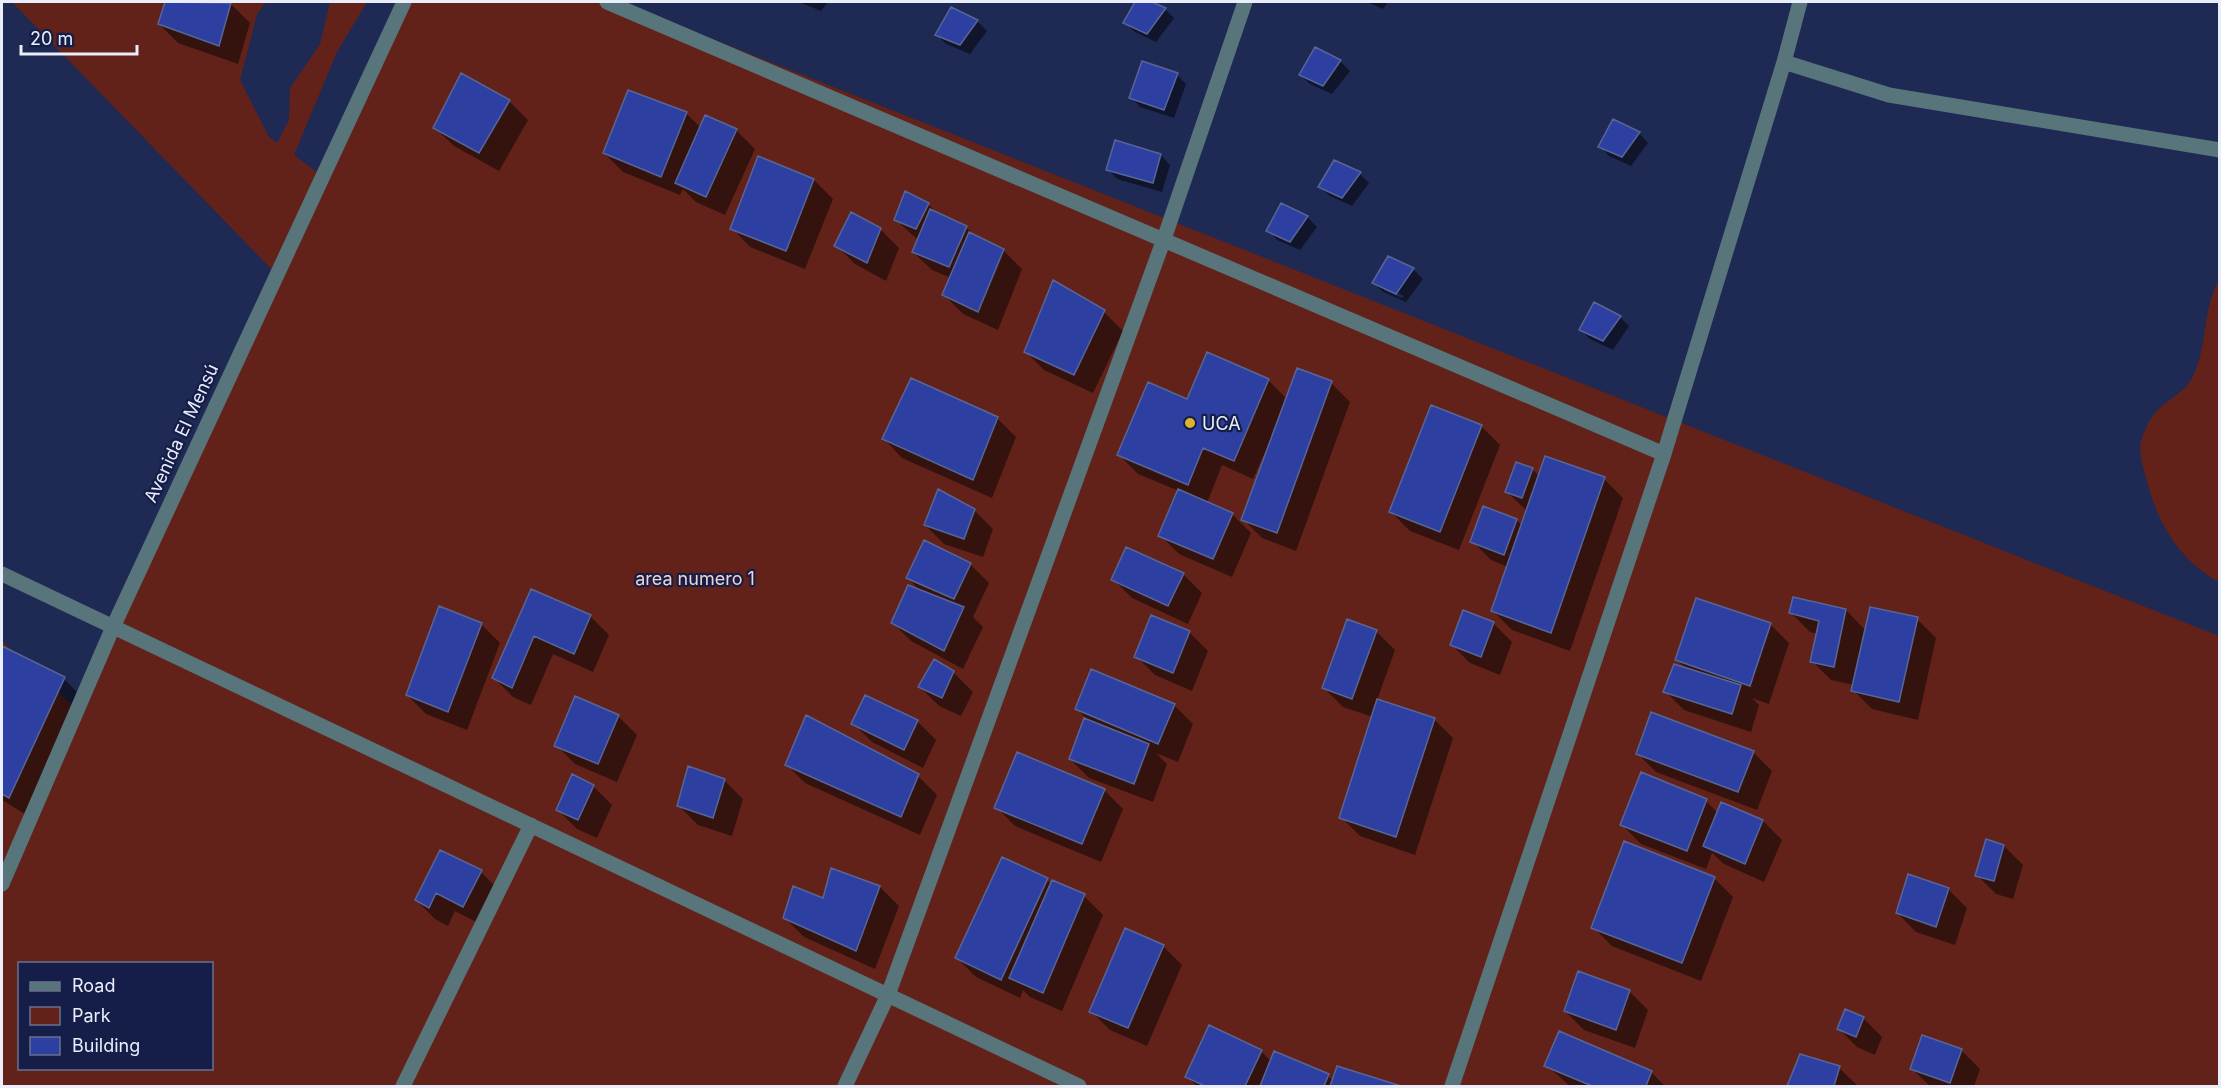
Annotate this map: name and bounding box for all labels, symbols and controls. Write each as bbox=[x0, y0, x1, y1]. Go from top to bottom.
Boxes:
scale bar bbox=[21, 18, 136, 56]
text: 20 m bbox=[30, 28, 73, 49]
street label: Avenida El Mensú bbox=[140, 360, 222, 506]
place label: UCA bbox=[1202, 413, 1241, 434]
marker: UCA bbox=[1183, 416, 1197, 430]
park label: area numero 1 bbox=[635, 568, 755, 589]
legend bbox=[18, 962, 213, 1070]
text: Road bbox=[72, 975, 115, 996]
text: Park bbox=[72, 1005, 111, 1026]
text: Building bbox=[72, 1035, 140, 1056]

